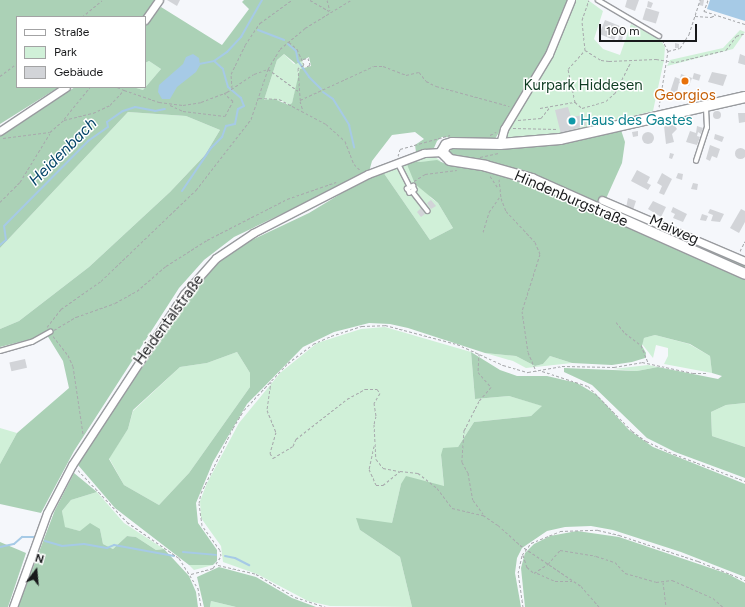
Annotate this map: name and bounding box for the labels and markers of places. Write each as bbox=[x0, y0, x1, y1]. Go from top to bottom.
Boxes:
marker: Georgios bbox=[680, 76, 690, 86]
place label: Georgios bbox=[654, 87, 716, 105]
place label: Haus des Gastes bbox=[580, 112, 693, 130]
marker: Haus des Gastes bbox=[567, 116, 577, 126]

